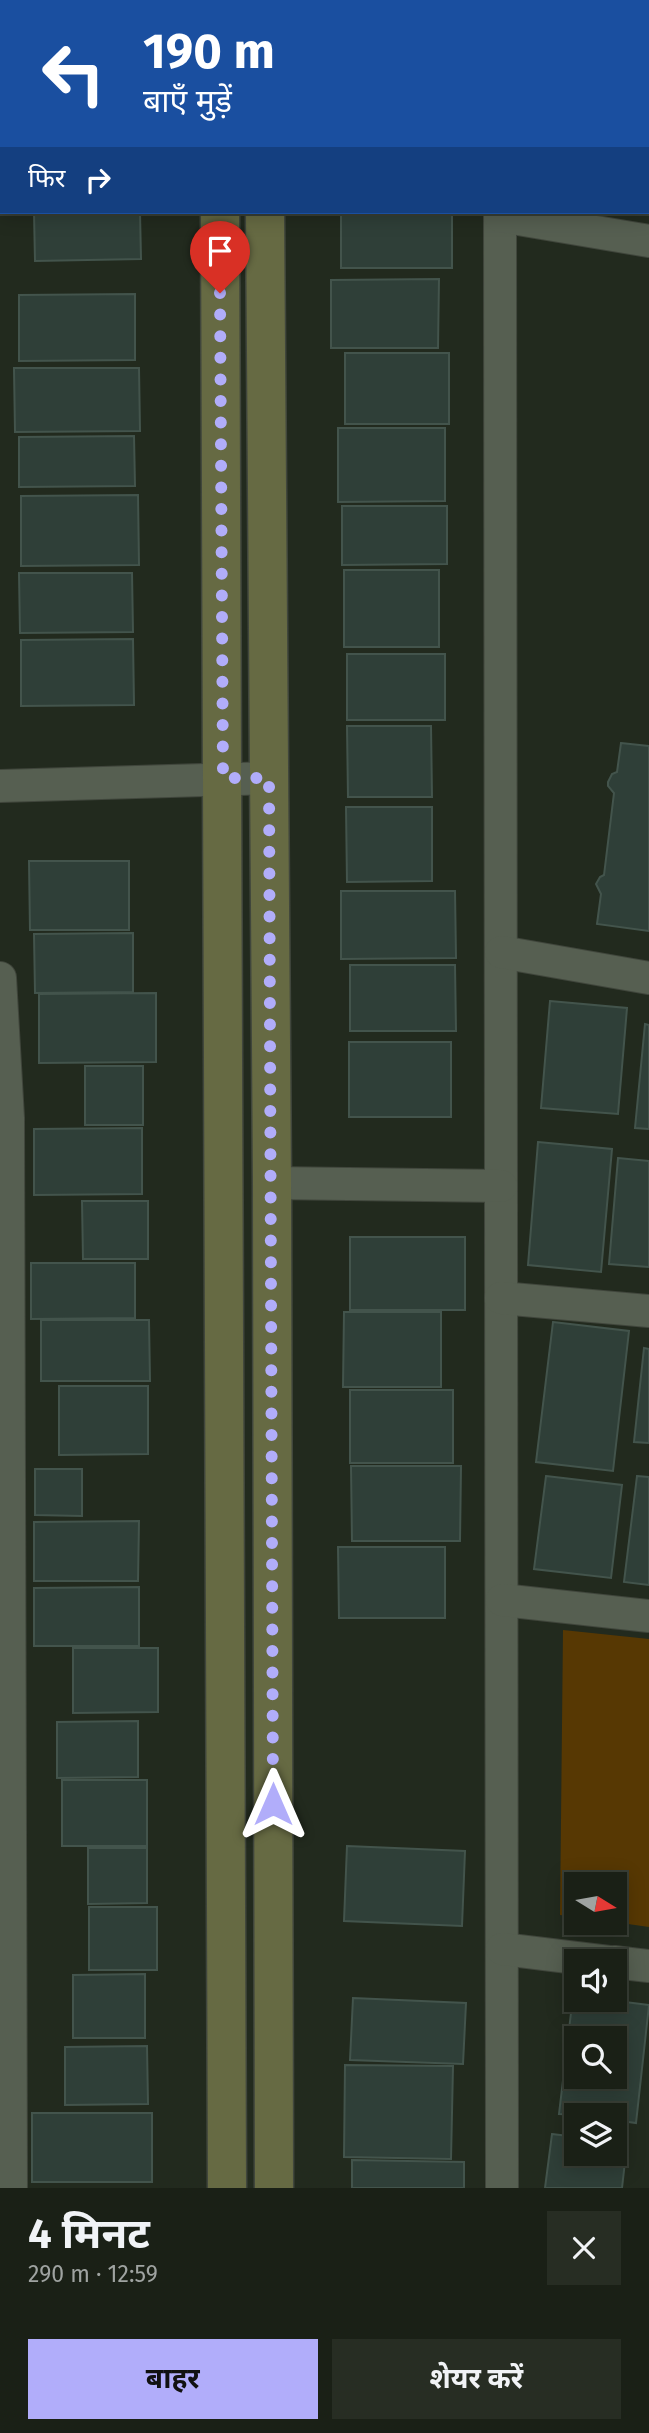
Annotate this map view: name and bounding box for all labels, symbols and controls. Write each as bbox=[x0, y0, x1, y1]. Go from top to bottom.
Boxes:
text: 190 m bbox=[143, 22, 275, 81]
icon: left bbox=[28, 28, 119, 119]
text: बाएँ मुड़ें bbox=[143, 82, 232, 120]
icon: right bbox=[79, 161, 117, 199]
text: फिर bbox=[28, 163, 65, 194]
pin bbox=[190, 221, 250, 293]
icon: arrive bbox=[201, 232, 239, 270]
position arrow bbox=[236, 1767, 310, 1841]
north arrow bbox=[564, 1872, 626, 1936]
map controls bbox=[564, 1872, 627, 2166]
button: sound bbox=[564, 1949, 627, 2012]
button: search bbox=[564, 2026, 627, 2089]
button: layers bbox=[564, 2103, 627, 2166]
text: 4 मिनट bbox=[28, 2209, 150, 2259]
button: close bbox=[547, 2211, 621, 2285]
text: 290 m · 12:59 bbox=[28, 2260, 158, 2288]
button: बाहर bbox=[28, 2339, 318, 2419]
button: शेयर करें bbox=[332, 2339, 621, 2419]

